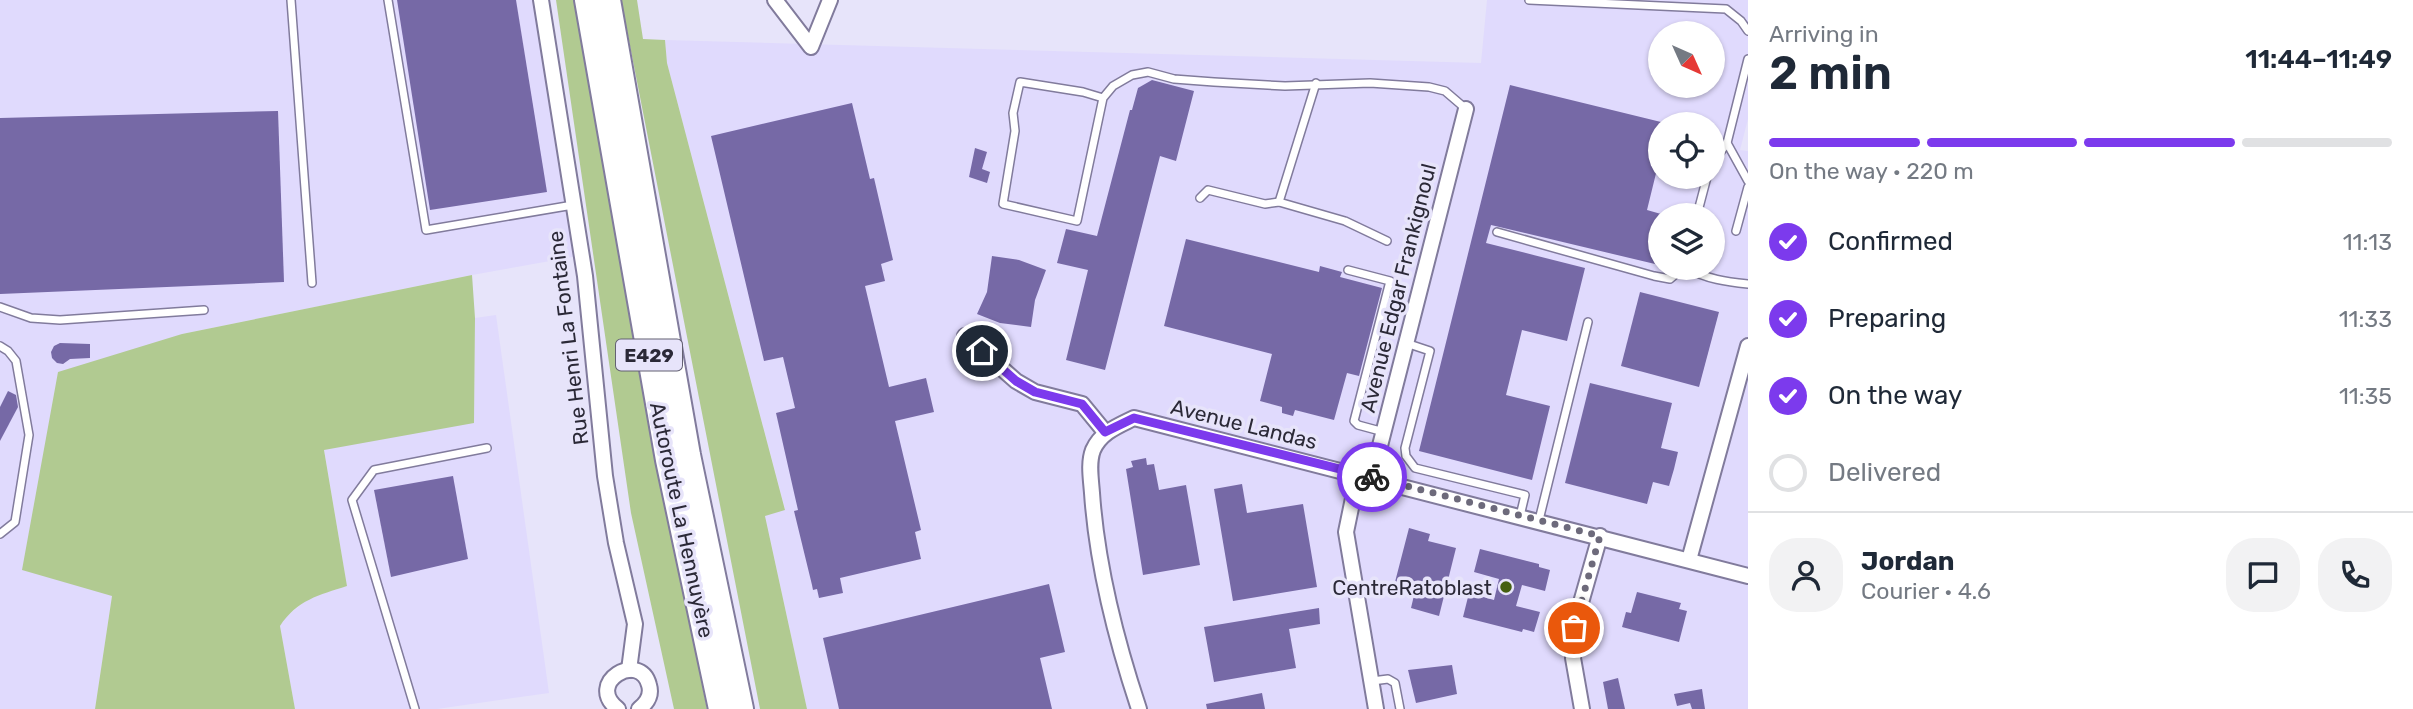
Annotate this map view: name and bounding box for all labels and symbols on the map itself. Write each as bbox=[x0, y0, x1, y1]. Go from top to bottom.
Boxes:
north arrow bbox=[1648, 21, 1726, 98]
street label: Avenue Edgar Frankignoul bbox=[1355, 161, 1441, 415]
street label: Rue Henri La Fontaine bbox=[542, 229, 594, 447]
pin bbox=[952, 321, 1012, 381]
road number: E429 bbox=[616, 340, 682, 370]
street label: Avenue Landas bbox=[1168, 394, 1320, 454]
street label: Autoroute La Hennuyère bbox=[645, 400, 719, 640]
courier bbox=[1337, 442, 1407, 512]
place label: CentreRatoblast bbox=[1332, 575, 1492, 600]
marker: CentreRatoblast bbox=[1498, 579, 1514, 595]
pin bbox=[1544, 598, 1604, 658]

